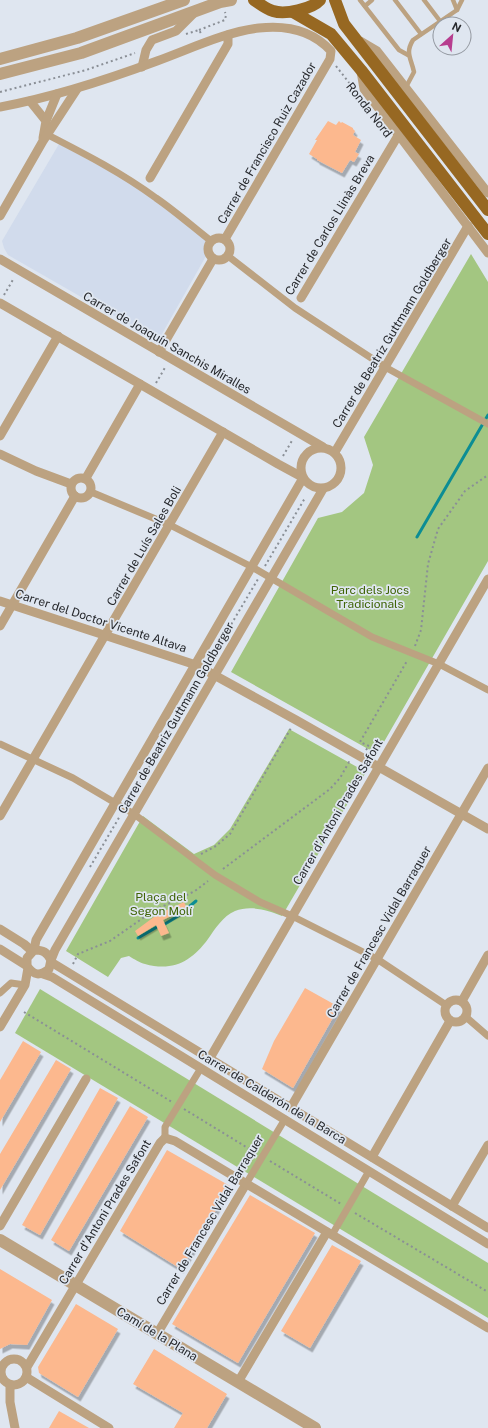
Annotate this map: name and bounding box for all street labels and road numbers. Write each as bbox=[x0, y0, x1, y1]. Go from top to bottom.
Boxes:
street label: Carrer de Francisco Ruiz Cazador bbox=[215, 59, 319, 226]
street label: Ronda Nord bbox=[343, 80, 395, 140]
street label: Carrer de Carlos Llinàs Breva bbox=[282, 152, 378, 298]
street label: Carrer de Beatriz Guttmann Goldberger bbox=[330, 235, 455, 430]
street label: Carrer de Joaquín Sanchis Miralles bbox=[81, 289, 253, 397]
street label: Carrer de Luís Sales Boli bbox=[104, 484, 184, 608]
street label: Carrer del Doctor Vicente Altava bbox=[14, 587, 188, 655]
street label: Carrer de Beatriz Guttmann Goldberger bbox=[115, 619, 237, 816]
street label: Carrer d'Antoni Prades Safont bbox=[290, 736, 386, 888]
street label: Carrer de Francesc Vidal Barraquer bbox=[324, 843, 434, 1020]
street label: Carrer de Calderón de la Barca bbox=[195, 1047, 349, 1147]
street label: Carrer de Francesc Vidal Barraquer bbox=[153, 1132, 267, 1308]
street label: Carrer d'Antoni Prades Safont bbox=[56, 1137, 154, 1287]
street label: Camí de la Plana bbox=[114, 1304, 200, 1364]

